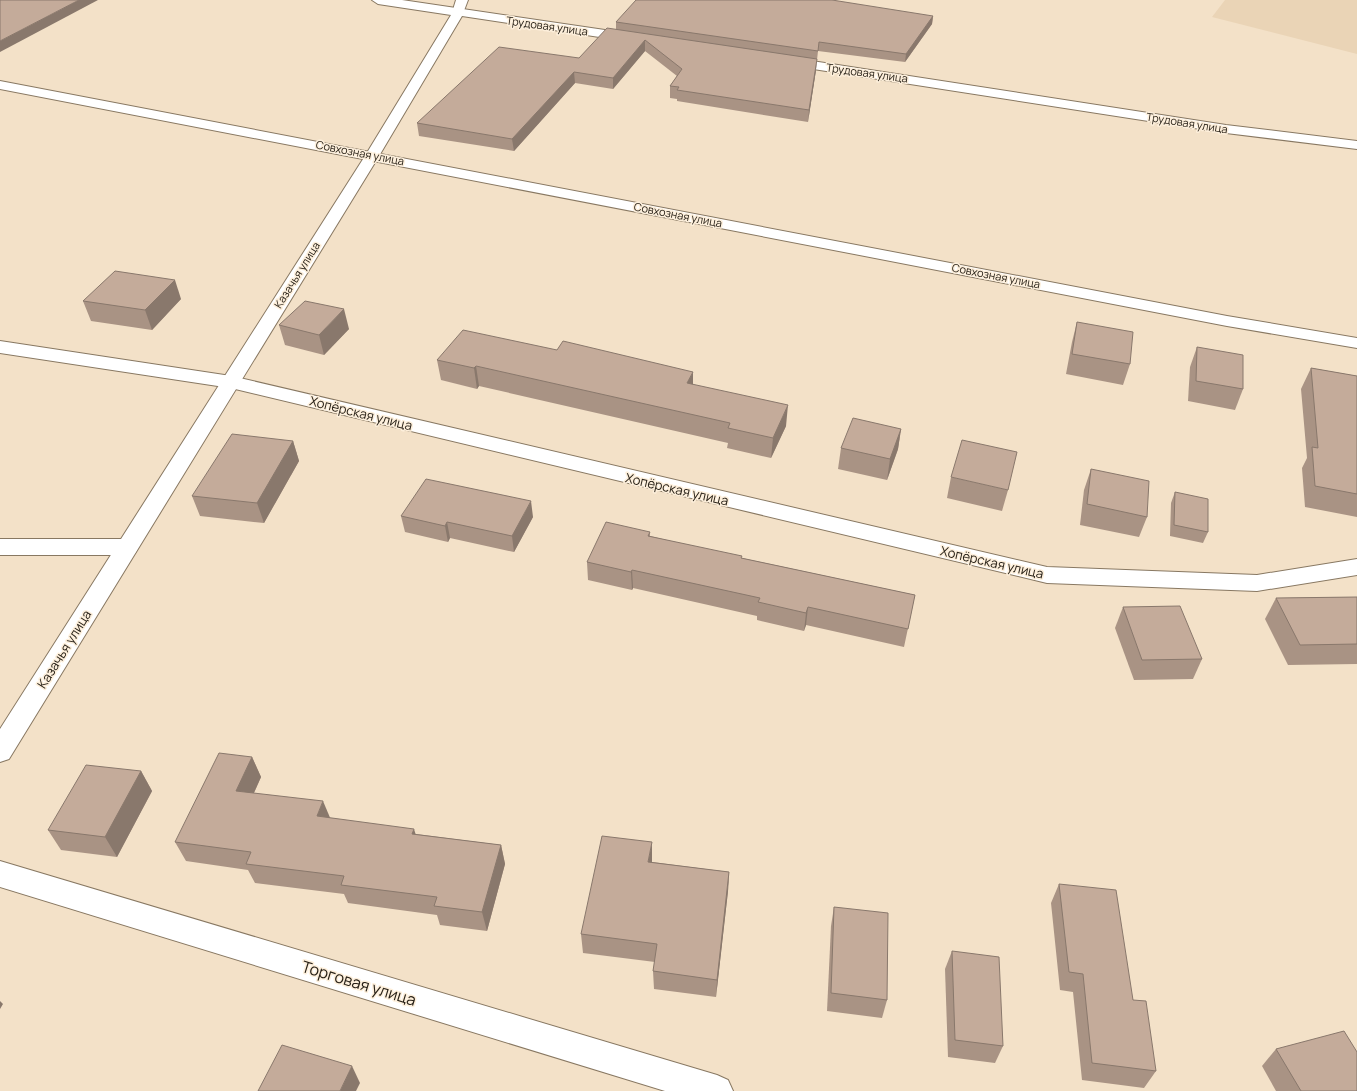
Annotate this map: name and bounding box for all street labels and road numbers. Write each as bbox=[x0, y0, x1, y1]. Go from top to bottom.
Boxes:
street label: Трудовая улица bbox=[505, 12, 589, 39]
street label: Трудовая улица bbox=[825, 59, 909, 86]
street label: Трудовая улица bbox=[1145, 109, 1229, 136]
street label: Совхозная улица bbox=[315, 137, 406, 168]
street label: Совхозная улица bbox=[633, 199, 724, 230]
street label: Казачья улица bbox=[270, 239, 323, 311]
street label: Совхозная улица bbox=[951, 260, 1042, 291]
street label: Хопёрская улица bbox=[308, 392, 414, 434]
street label: Хопёрская улица bbox=[624, 468, 730, 510]
street label: Хопёрская улица bbox=[939, 541, 1045, 583]
street label: Казачья улица bbox=[33, 606, 95, 692]
street label: Торговая улица bbox=[299, 955, 419, 1011]

